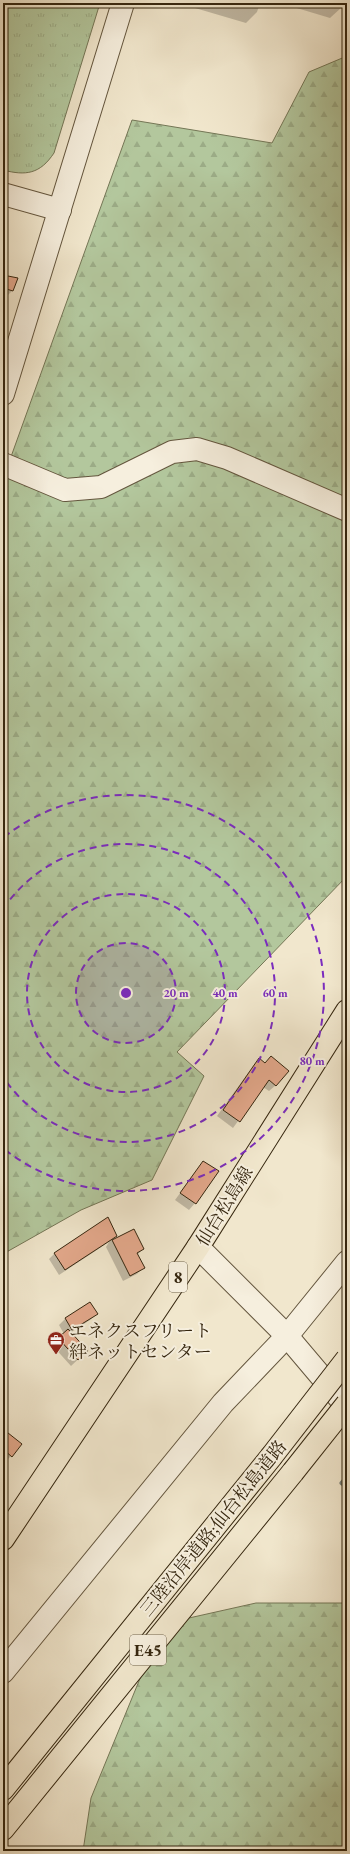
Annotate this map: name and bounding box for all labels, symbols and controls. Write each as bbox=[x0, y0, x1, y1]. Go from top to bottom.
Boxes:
text: 20 m bbox=[163, 985, 189, 1001]
text: 40 m bbox=[212, 985, 238, 1001]
text: 60 m bbox=[262, 985, 288, 1001]
centre of rings bbox=[119, 986, 133, 1000]
text: 80 m bbox=[299, 1053, 325, 1069]
street label: 仙台松島線 bbox=[190, 1162, 258, 1250]
road number: 8 bbox=[169, 1262, 187, 1292]
place label: エネクスフリート 絆ネットセンター bbox=[69, 1319, 212, 1363]
office icon: エネクスフリート 絆ネットセンター bbox=[46, 1330, 66, 1355]
street label: 三陸沿岸道路;仙台松島道路 bbox=[135, 1435, 291, 1621]
road number: E45 bbox=[130, 1635, 166, 1665]

